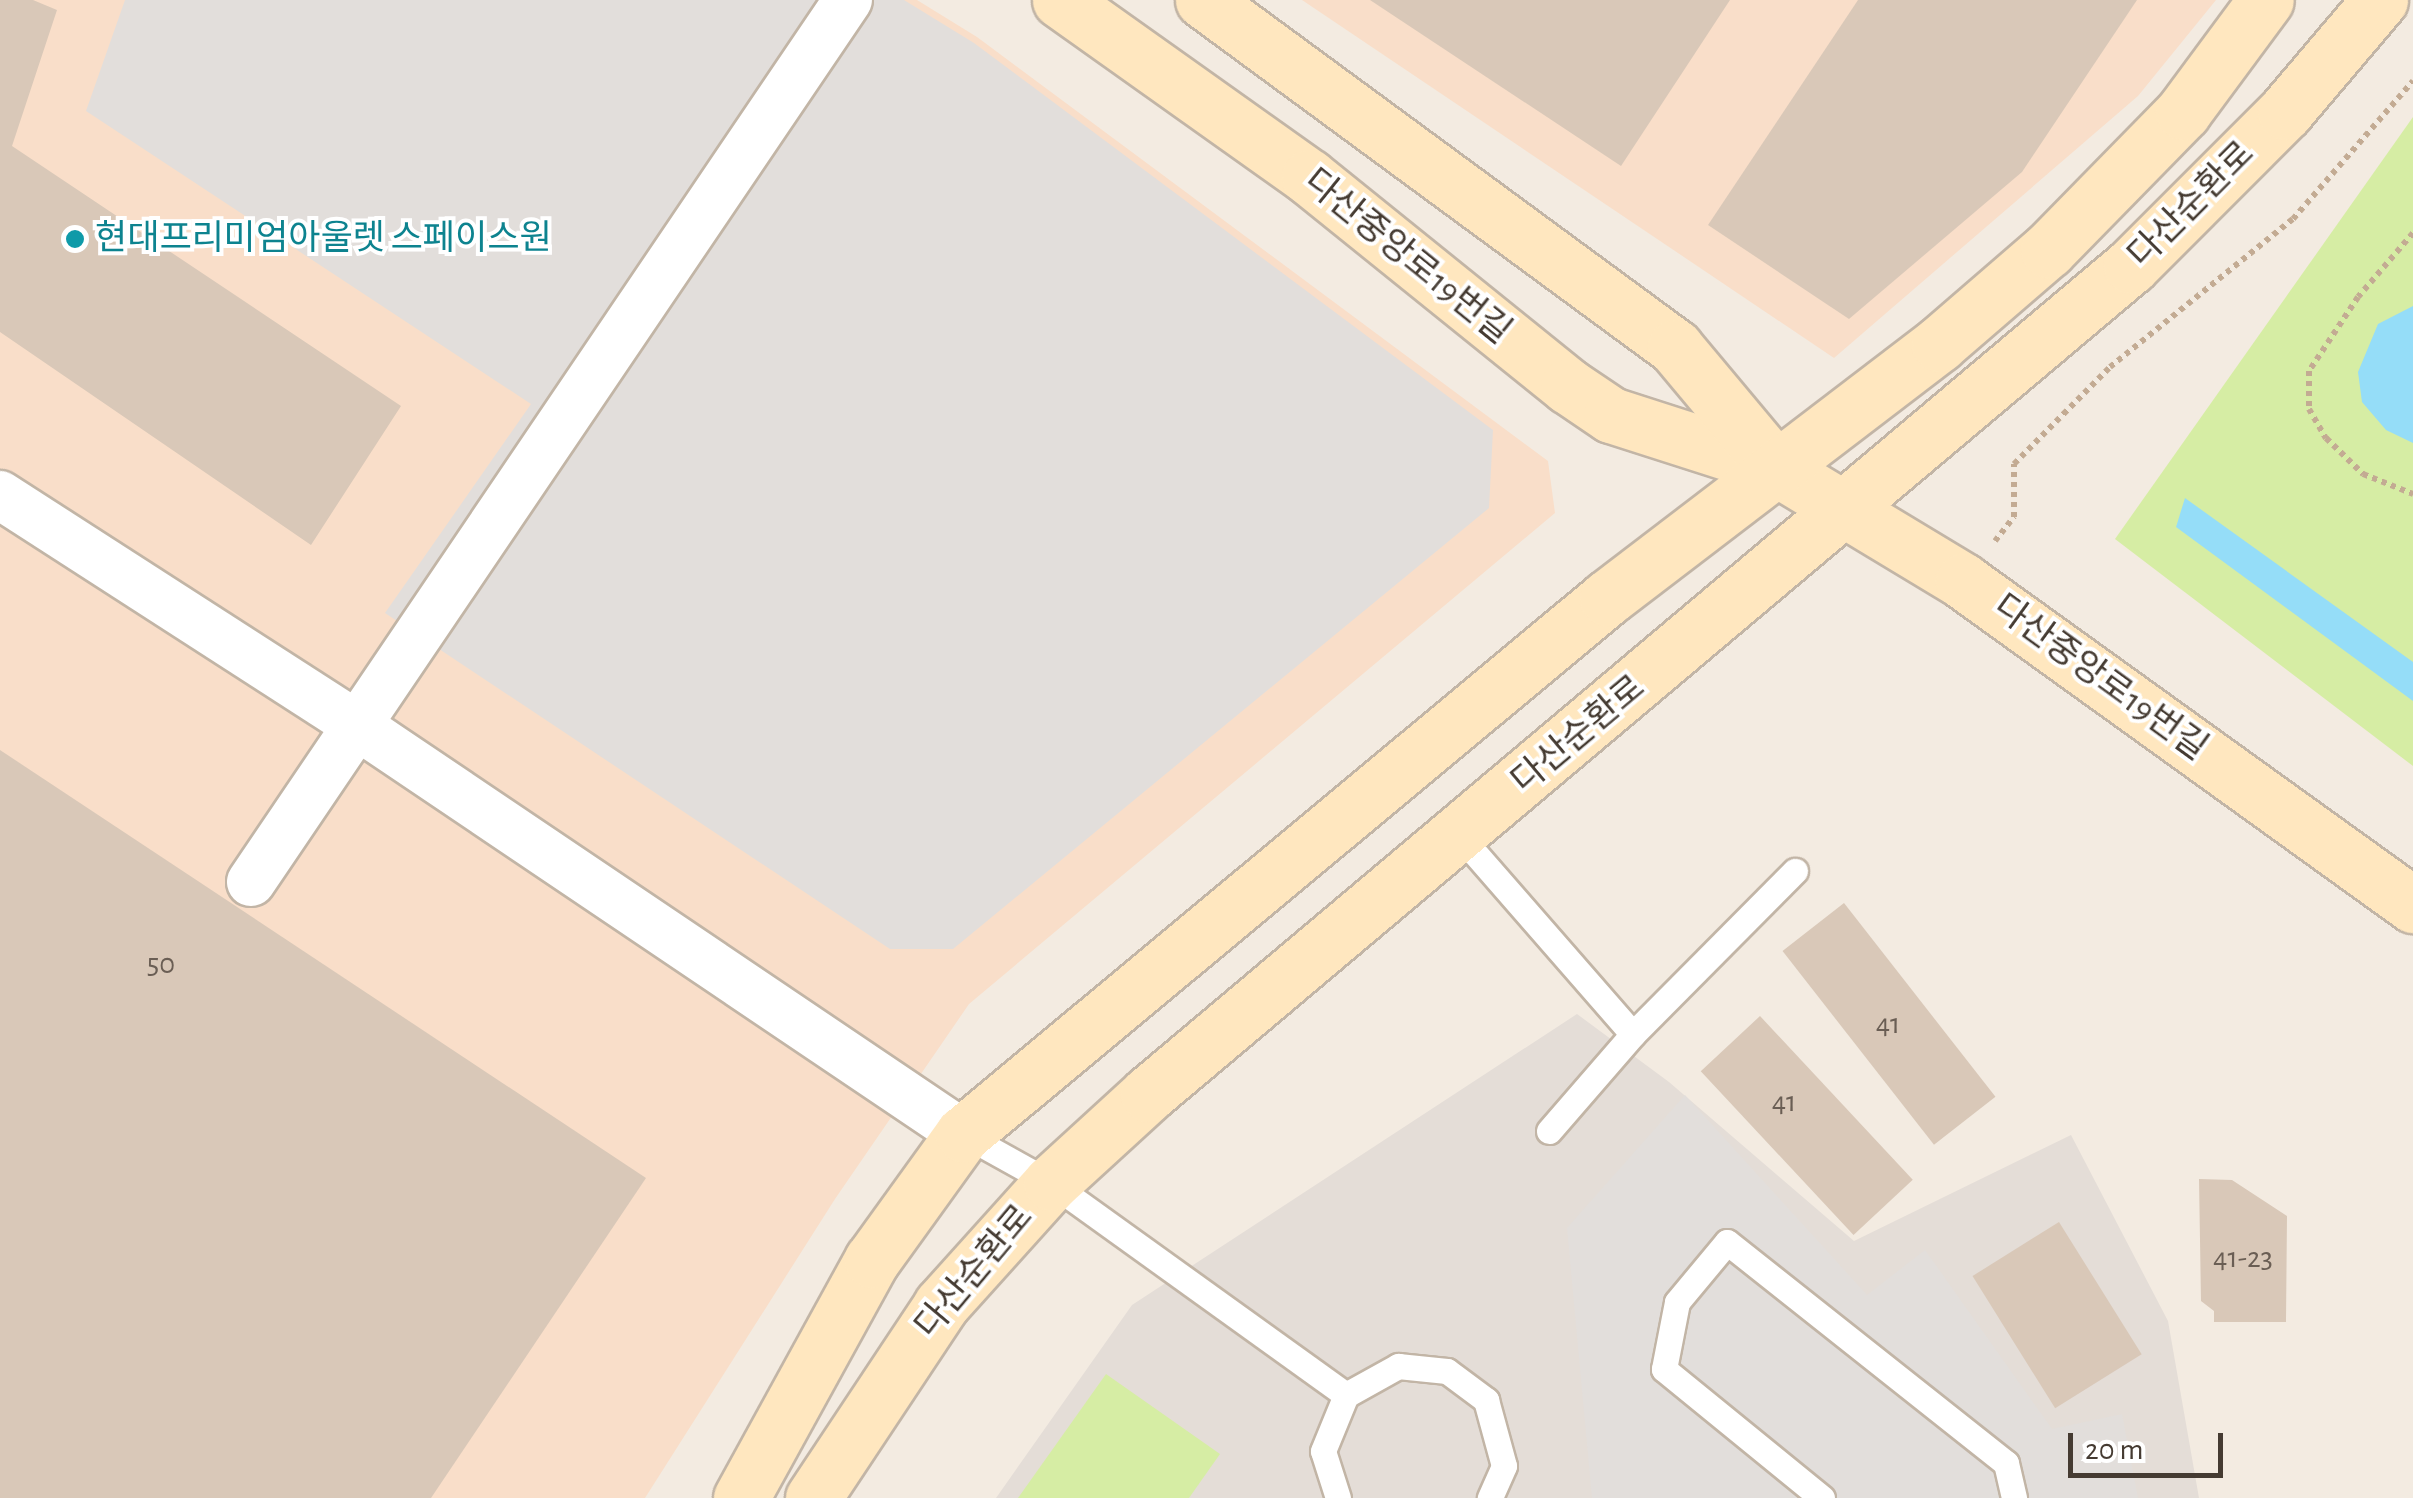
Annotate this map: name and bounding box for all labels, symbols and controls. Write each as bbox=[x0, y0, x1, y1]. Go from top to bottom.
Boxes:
street label: 다산순환로 bbox=[2120, 133, 2264, 277]
street label: 다산중앙로19번길 bbox=[1295, 161, 1519, 353]
place label: 현대프리미엄아울렛 스페이스원 bbox=[95, 218, 552, 260]
marker: 현대프리미엄아울렛 스페이스원 bbox=[64, 228, 86, 250]
street label: 다산중앙로19번길 bbox=[1985, 586, 2215, 770]
street label: 다산순환로 bbox=[1504, 667, 1654, 803]
house number: 50 bbox=[147, 946, 175, 982]
house number: 41 bbox=[1876, 1006, 1900, 1042]
house number: 41 bbox=[1772, 1084, 1796, 1120]
street label: 다산순환로 bbox=[907, 1197, 1043, 1347]
house number: 41-23 bbox=[2213, 1240, 2273, 1276]
scale bar bbox=[2073, 1413, 2228, 1475]
text: 20 m bbox=[2085, 1435, 2143, 1465]

